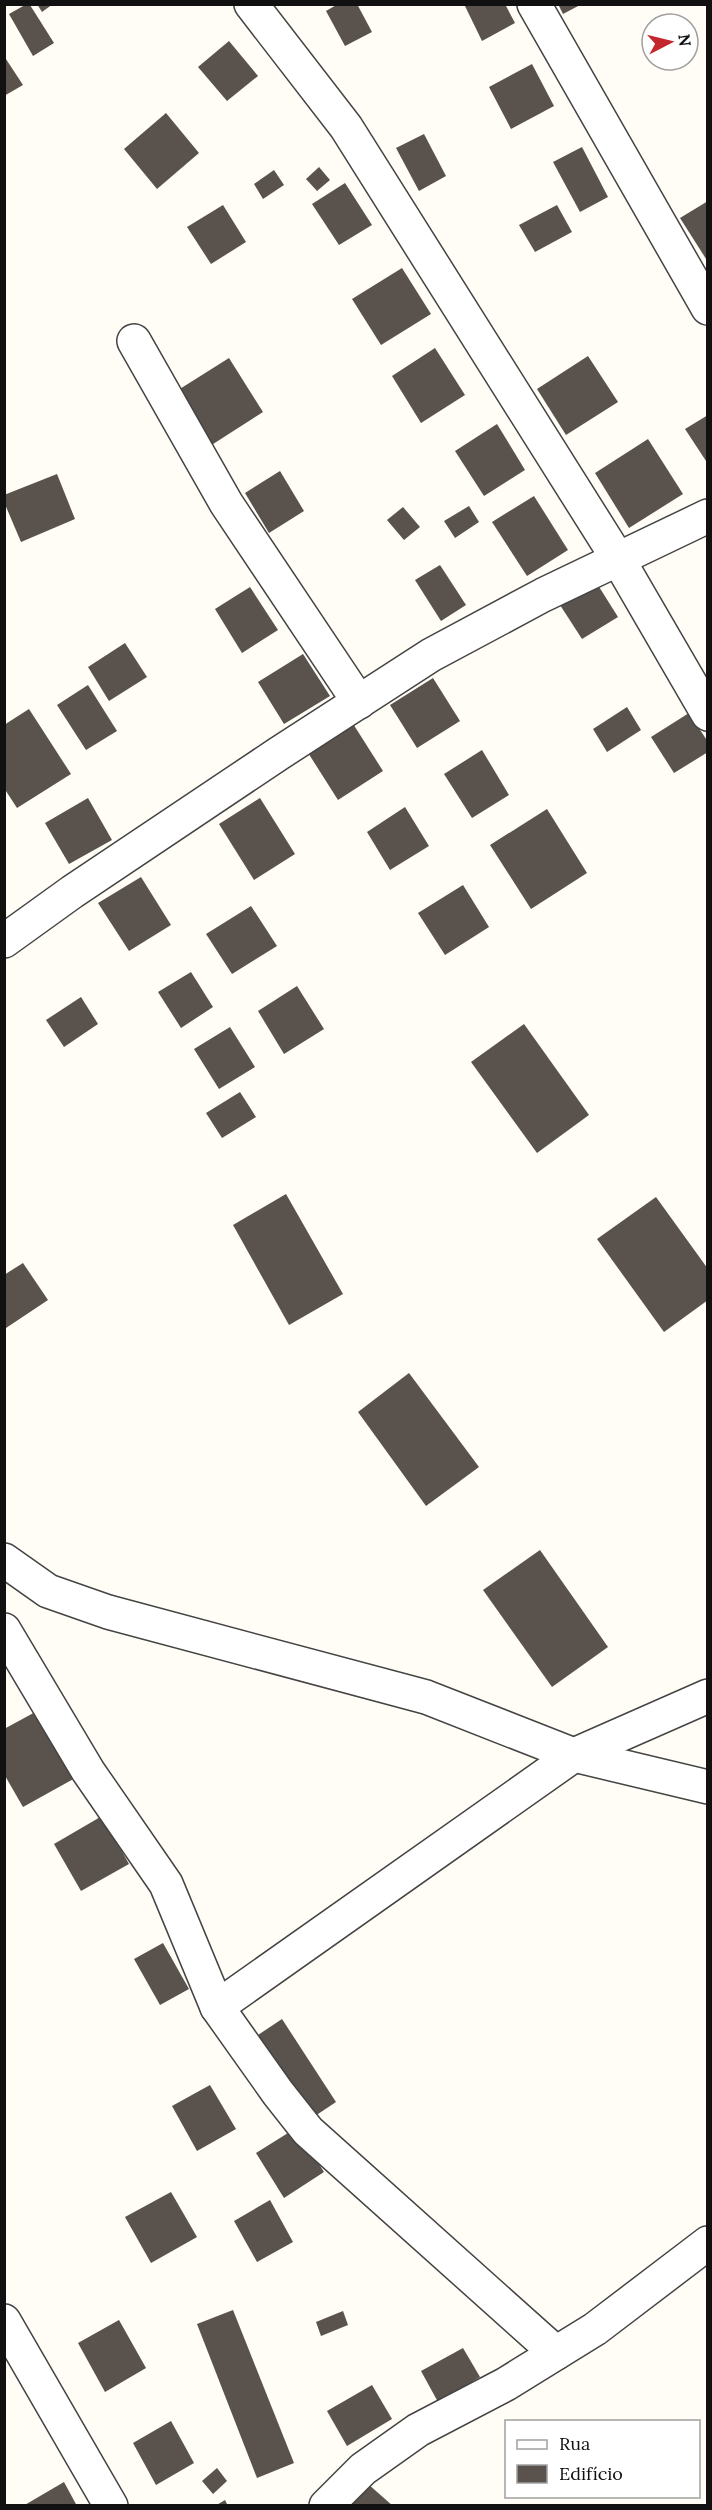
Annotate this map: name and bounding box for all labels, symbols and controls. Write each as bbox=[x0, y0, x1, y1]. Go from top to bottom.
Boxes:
north arrow bbox=[640, 12, 700, 72]
text: N bbox=[674, 33, 696, 48]
legend bbox=[505, 2420, 700, 2498]
text: Rua bbox=[559, 2432, 590, 2455]
text: Edifício bbox=[559, 2462, 623, 2485]

